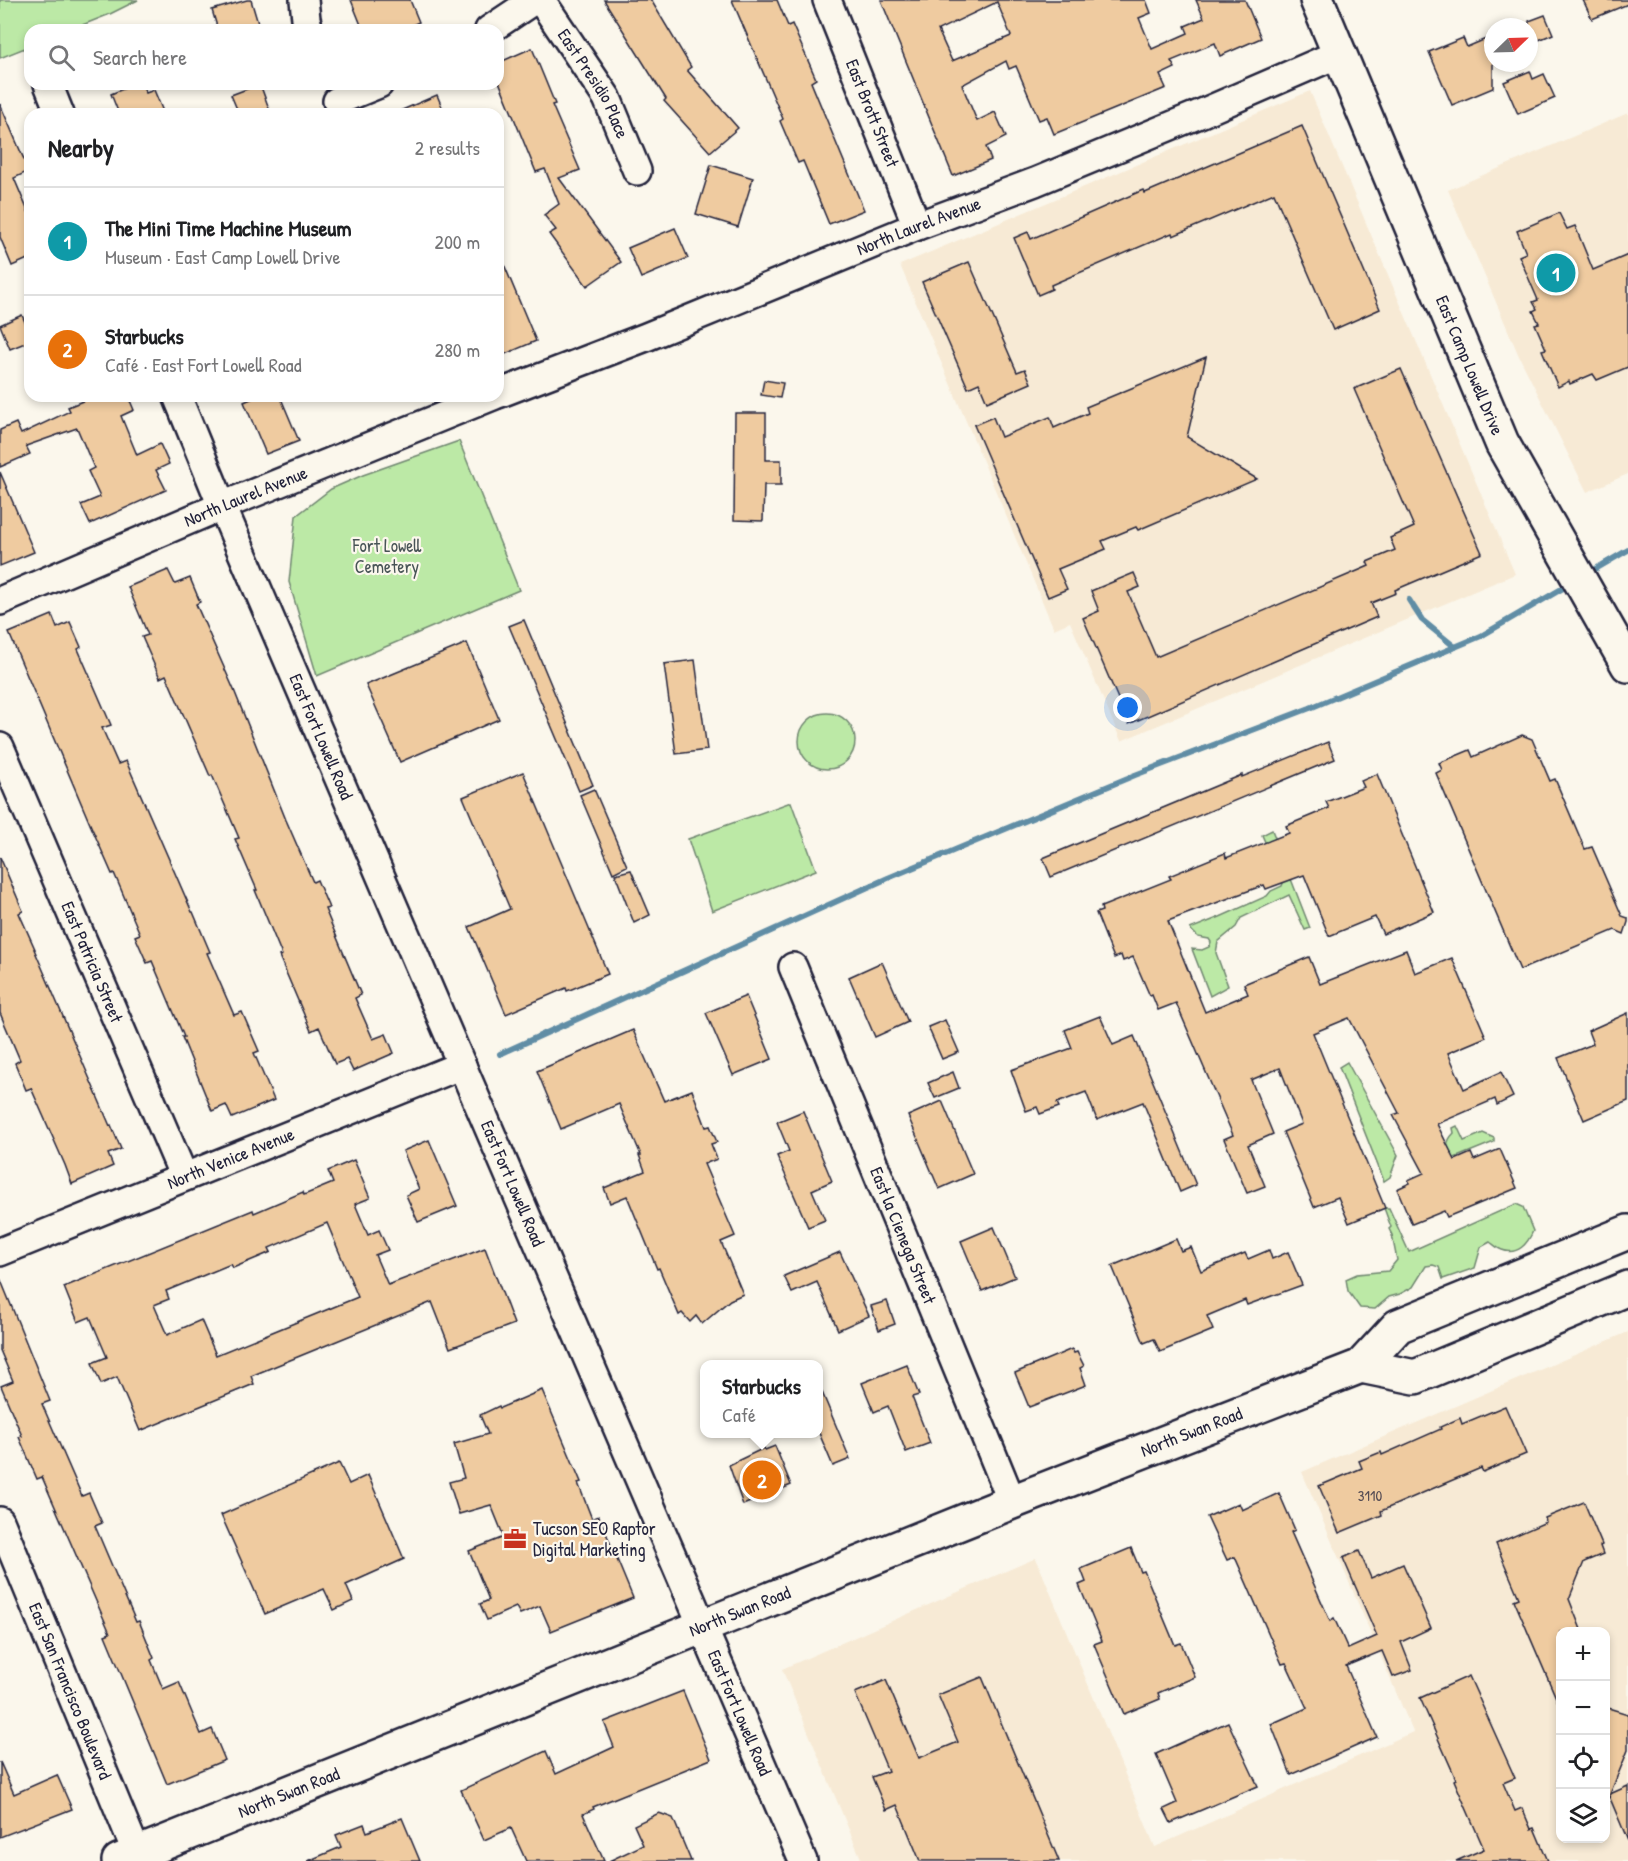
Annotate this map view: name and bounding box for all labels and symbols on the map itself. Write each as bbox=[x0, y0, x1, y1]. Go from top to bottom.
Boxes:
north arrow bbox=[1484, 18, 1538, 72]
street label: East Presidio Place bbox=[552, 24, 635, 142]
street label: East Brott Street bbox=[840, 56, 906, 172]
street label: North Laurel Avenue bbox=[853, 190, 984, 261]
pin: 1 bbox=[1536, 250, 1576, 296]
street label: East Camp Lowell Drive bbox=[1430, 292, 1510, 439]
street label: North Laurel Avenue bbox=[180, 460, 311, 533]
park label: Fort Lowell Cemetery bbox=[352, 533, 421, 579]
street label: East Fort Lowell Road bbox=[283, 670, 359, 803]
your location bbox=[1113, 693, 1142, 722]
street label: East Patricia Street bbox=[56, 898, 130, 1027]
street label: East Fort Lowell Road bbox=[475, 1117, 551, 1250]
street label: North Venice Avenue bbox=[163, 1121, 298, 1195]
street label: East la Cienega Street bbox=[864, 1163, 943, 1308]
street label: North Swan Road bbox=[1137, 1401, 1246, 1463]
pin: 2 bbox=[742, 1458, 782, 1502]
house number: 3110 bbox=[1358, 1485, 1382, 1506]
place label: Tucson SEO Raptor Digital Marketing bbox=[533, 1516, 656, 1562]
office icon: Tucson SEO Raptor Digital Marketing bbox=[502, 1526, 528, 1552]
street label: North Swan Road bbox=[685, 1579, 794, 1643]
street label: East San Francisco Boulevard bbox=[23, 1599, 118, 1783]
street label: East Fort Lowell Road bbox=[702, 1646, 778, 1779]
street label: North Swan Road bbox=[234, 1761, 343, 1824]

